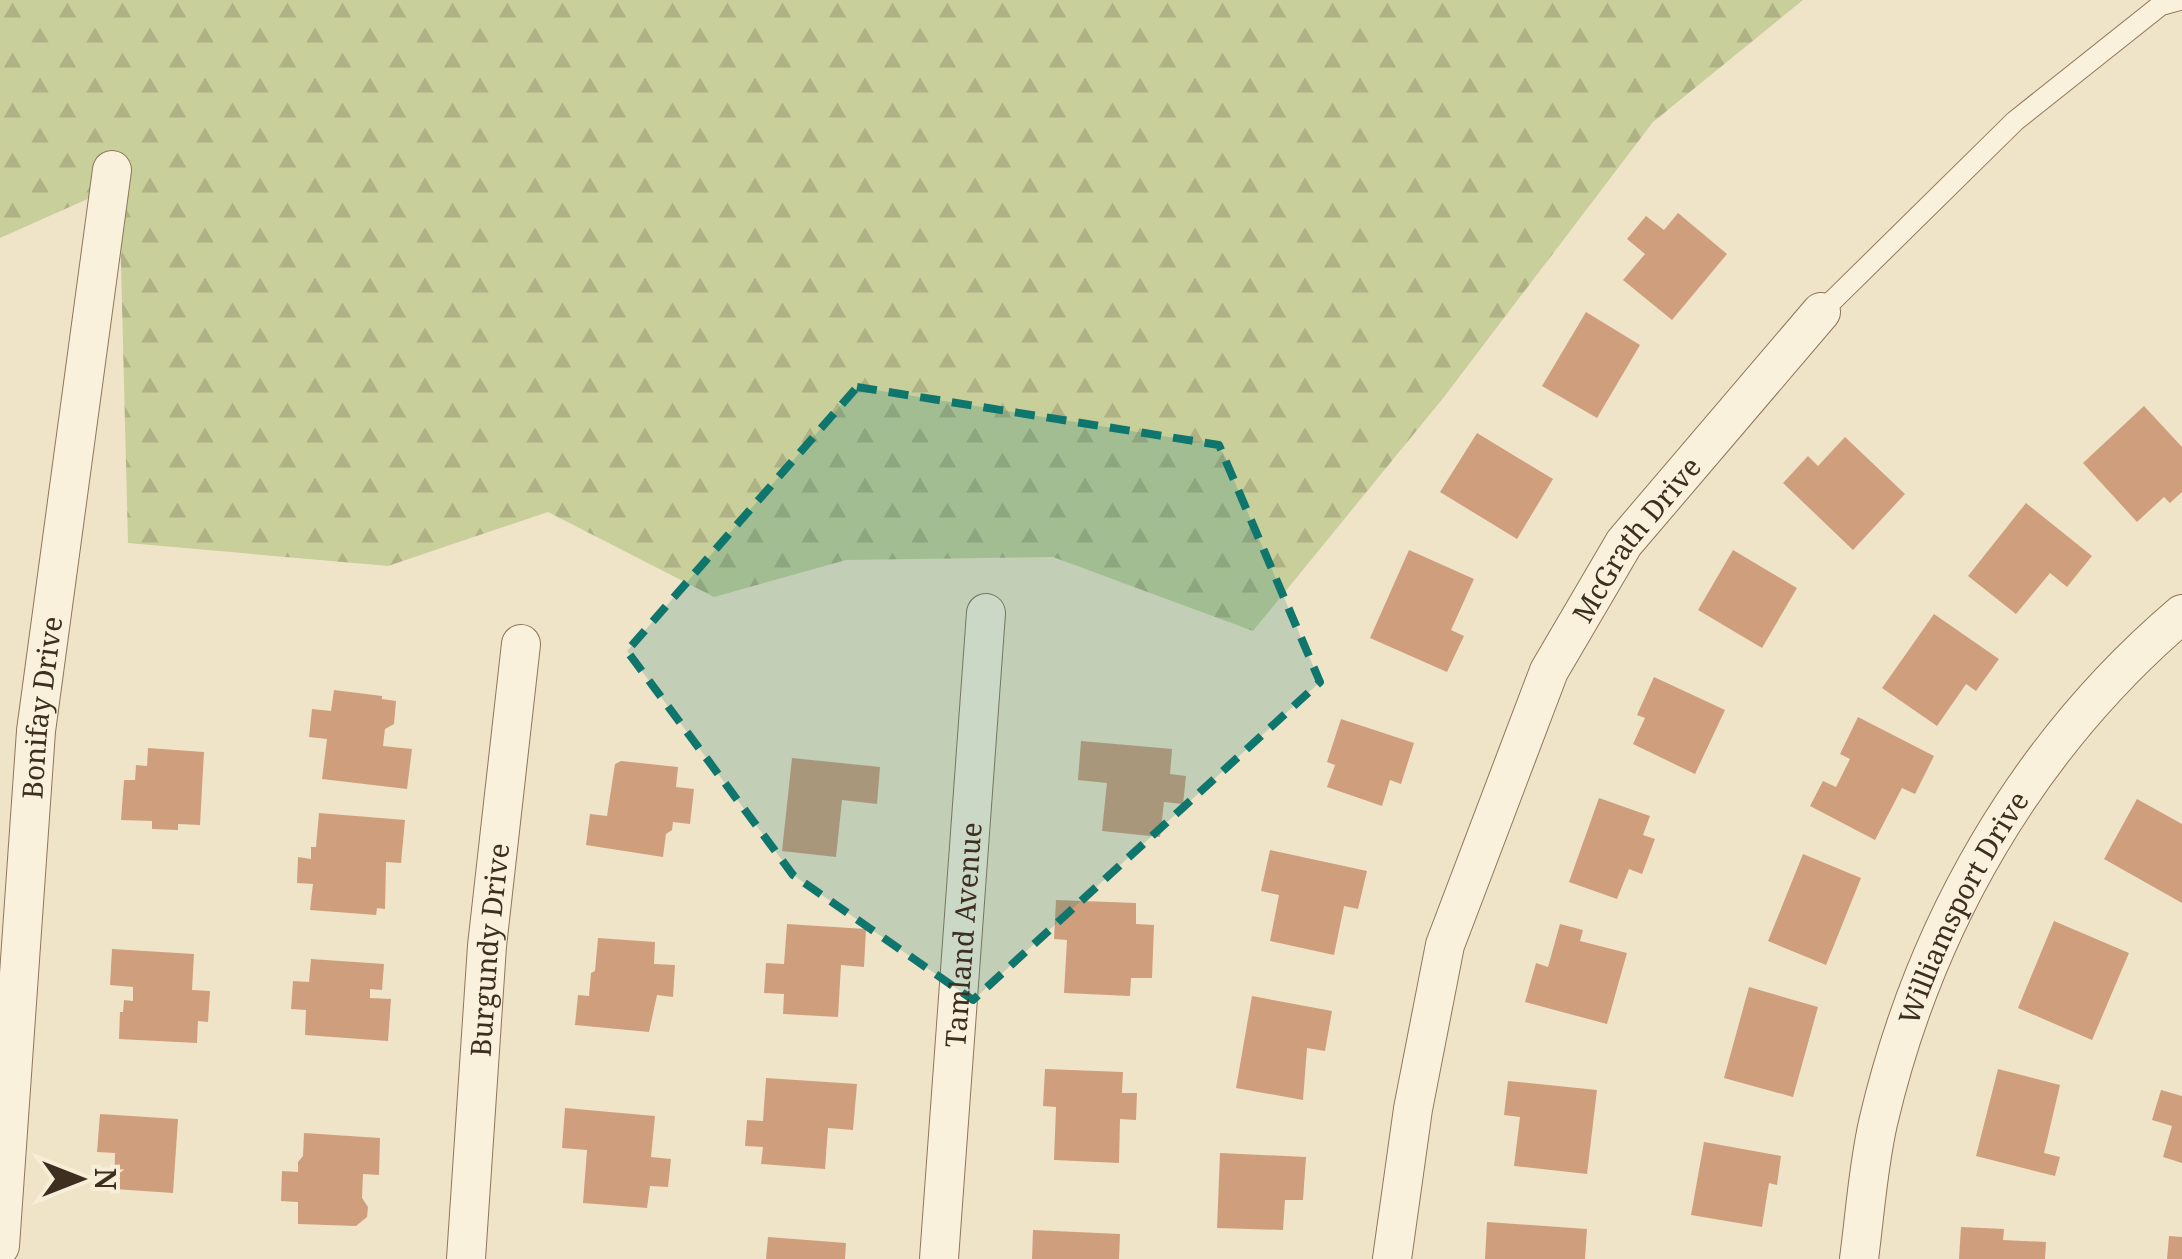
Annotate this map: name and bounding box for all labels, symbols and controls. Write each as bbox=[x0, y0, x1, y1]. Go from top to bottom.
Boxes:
street label: McGrath Drive bbox=[1563, 448, 1709, 629]
street label: Bonifay Drive bbox=[12, 614, 70, 800]
street label: Williamsport Drive bbox=[1889, 783, 2037, 1029]
street label: Tamland Avenue bbox=[935, 821, 990, 1049]
street label: Burgundy Drive bbox=[461, 841, 517, 1058]
north arrow bbox=[30, 1129, 130, 1229]
text: N bbox=[87, 1168, 125, 1190]

